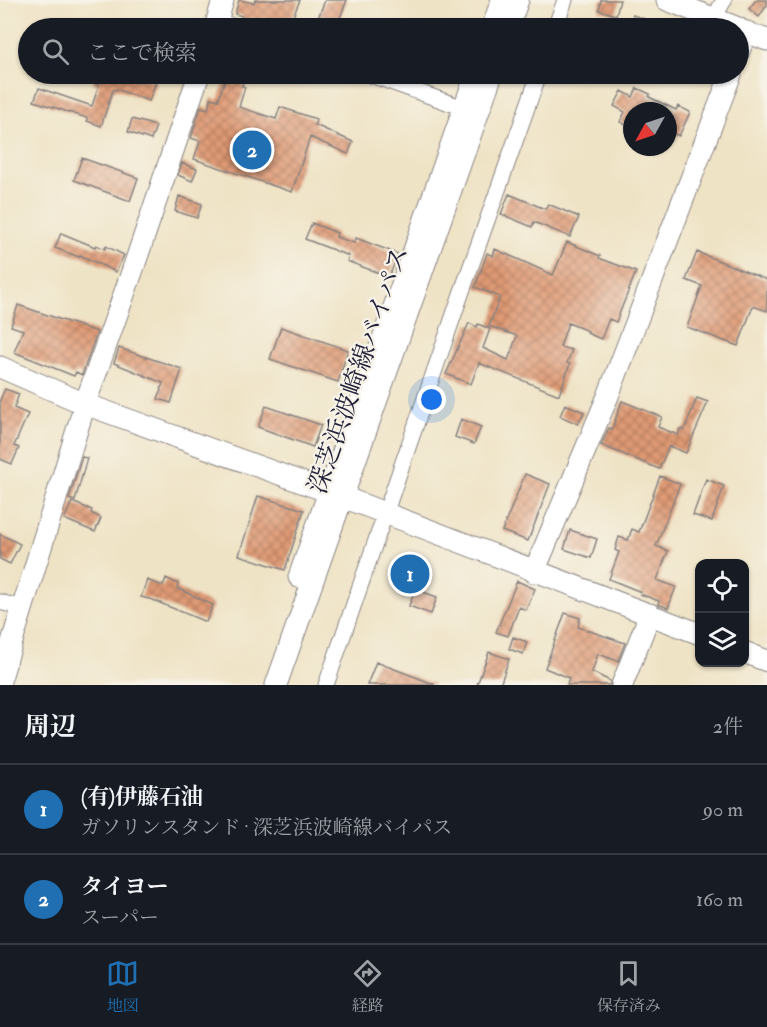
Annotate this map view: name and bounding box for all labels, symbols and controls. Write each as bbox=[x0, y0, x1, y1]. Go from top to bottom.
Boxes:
search box bbox=[18, 18, 749, 84]
icon: search bbox=[39, 35, 72, 68]
text: ここで検索 bbox=[87, 39, 197, 67]
north arrow bbox=[623, 102, 677, 156]
pin: 2 bbox=[232, 128, 272, 172]
street label: 深芝浜波崎線バイパス bbox=[302, 242, 416, 498]
your location bbox=[417, 385, 446, 414]
pin: 1 bbox=[390, 552, 430, 596]
map controls bbox=[695, 559, 749, 667]
button: locate bbox=[695, 559, 749, 613]
button: layers bbox=[695, 613, 749, 667]
text: 周辺 bbox=[24, 711, 76, 743]
text: 2件 bbox=[713, 714, 743, 739]
text: (有)伊藤石油 bbox=[81, 783, 203, 811]
text: 1 bbox=[40, 797, 47, 822]
text: 90 m bbox=[703, 797, 743, 822]
text: ガソリンスタンド · 深芝浜波崎線バイパス bbox=[81, 815, 452, 840]
text: タイヨー bbox=[81, 873, 169, 901]
text: 2 bbox=[38, 887, 49, 912]
text: 160 m bbox=[696, 887, 743, 912]
text: スーパー bbox=[81, 905, 159, 930]
tab: 地図 bbox=[106, 957, 139, 1016]
tab: 経路 bbox=[351, 957, 384, 1016]
tab: 保存済み bbox=[597, 957, 661, 1016]

